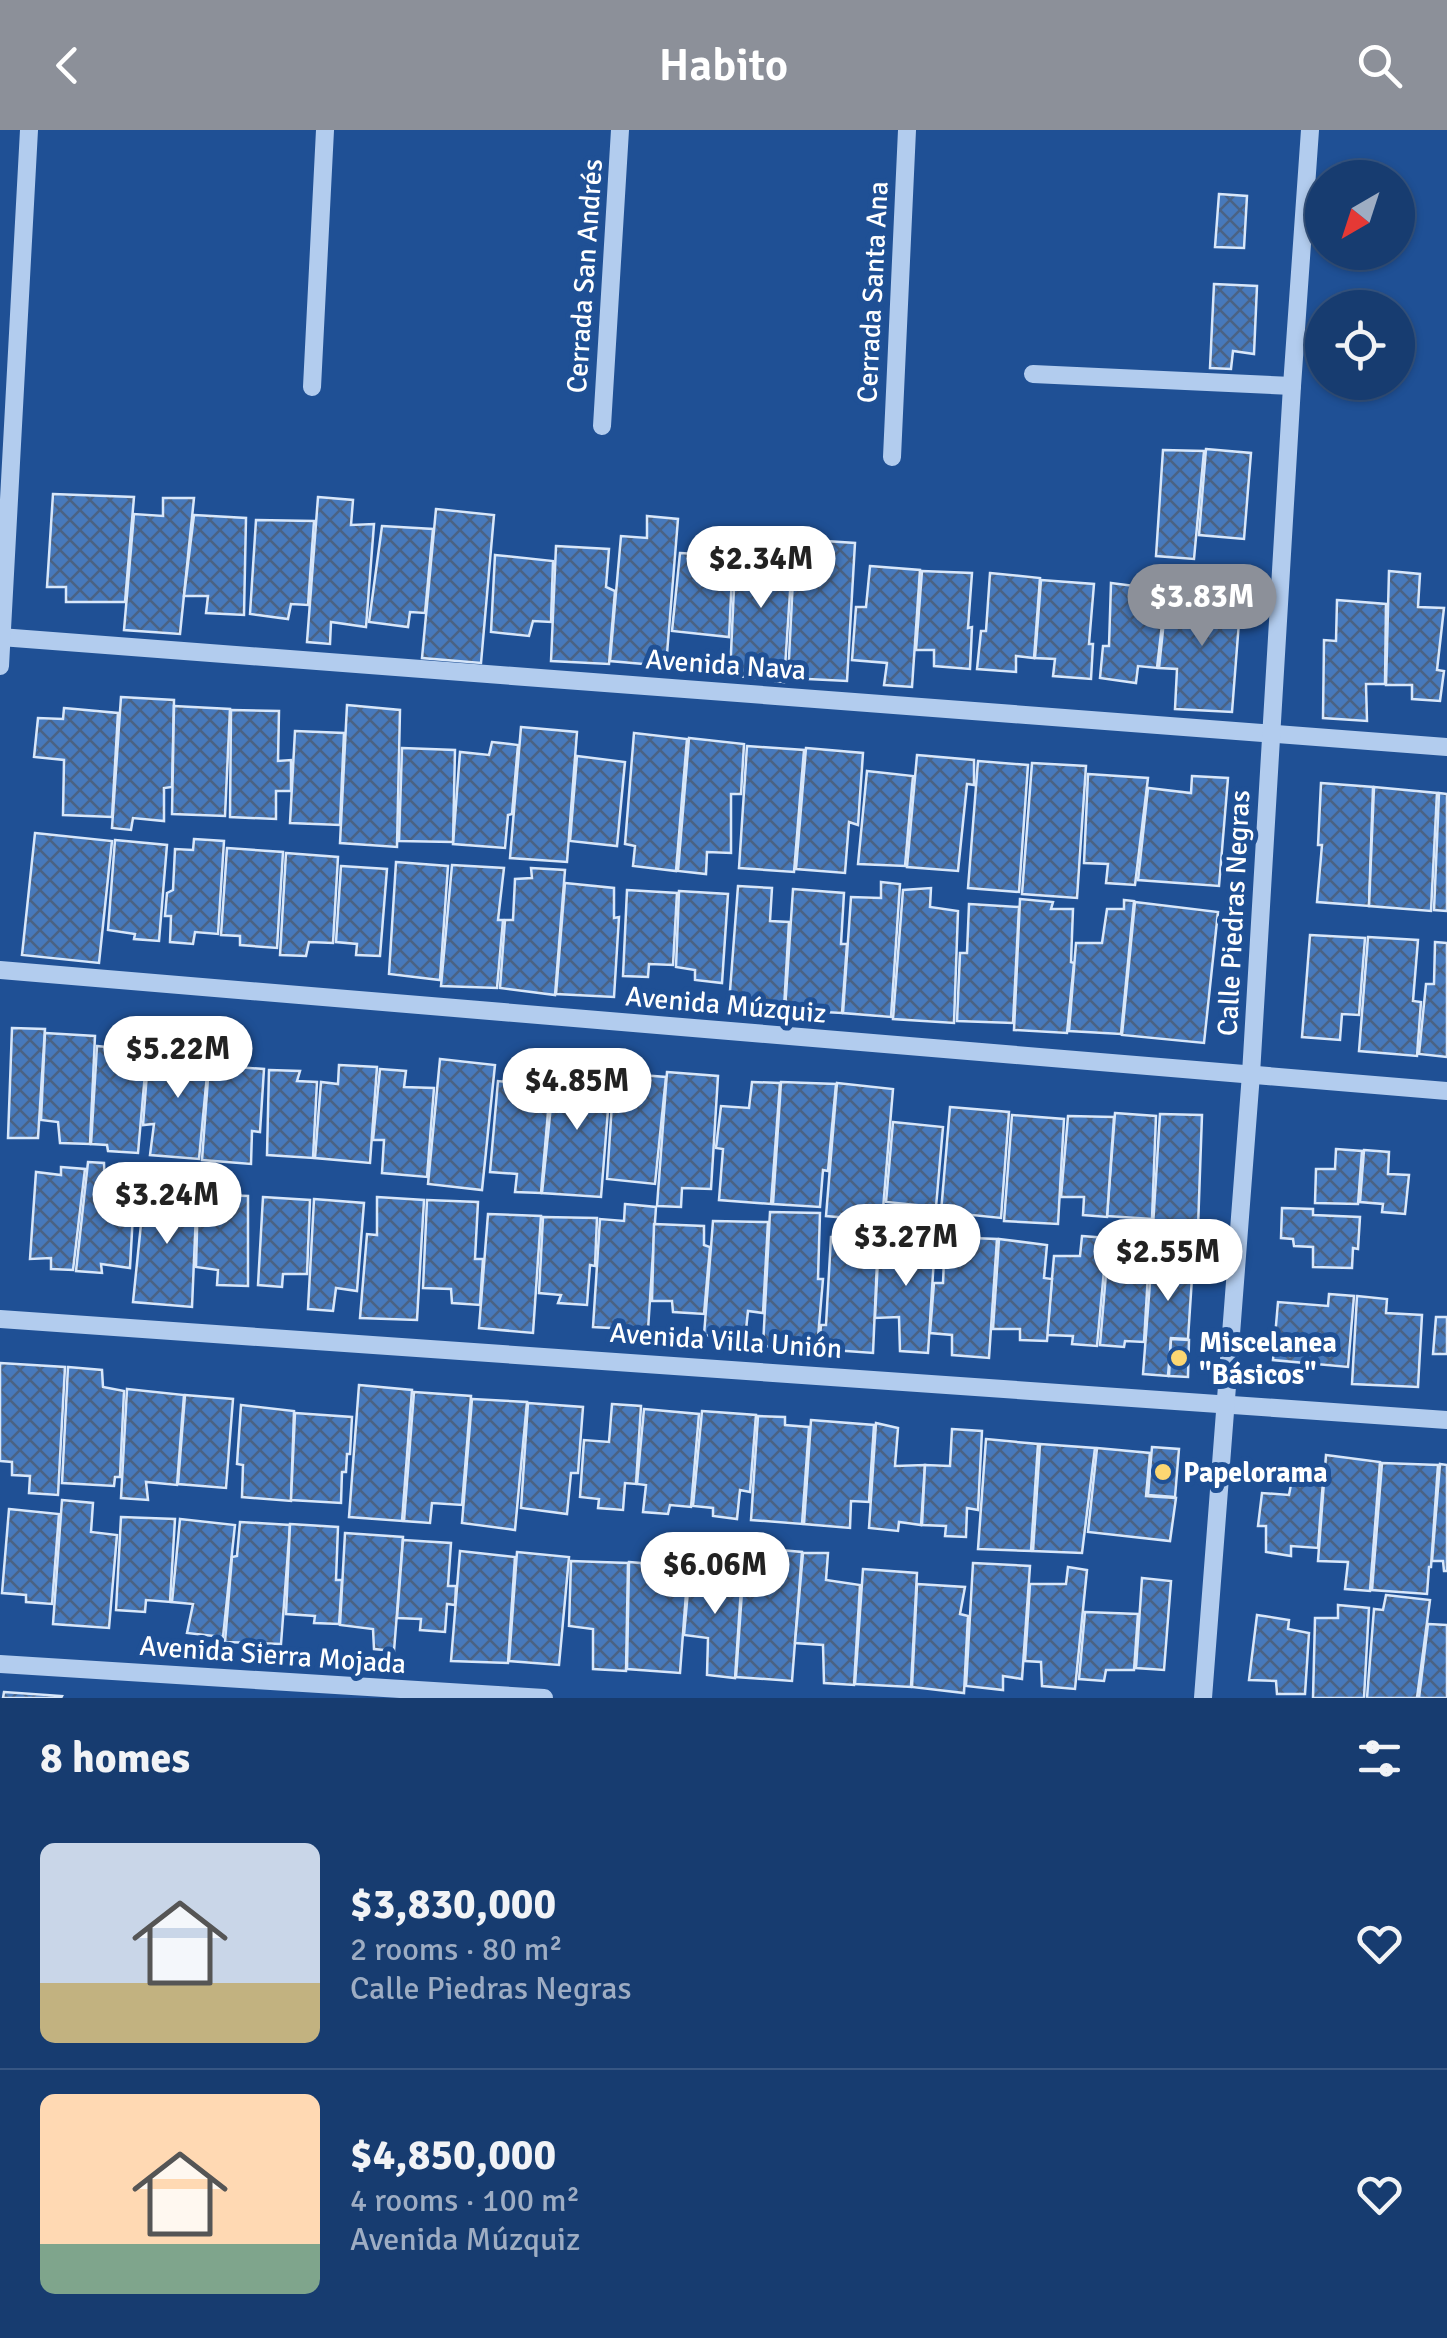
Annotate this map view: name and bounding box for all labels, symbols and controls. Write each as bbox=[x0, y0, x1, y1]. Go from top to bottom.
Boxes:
icon: back bbox=[40, 38, 95, 93]
text: Habito bbox=[659, 38, 788, 93]
icon: search bbox=[1352, 38, 1407, 93]
street label: Cerrada San Andrés bbox=[560, 158, 610, 394]
north arrow bbox=[1305, 160, 1415, 270]
map controls bbox=[1305, 160, 1415, 400]
street label: Cerrada Santa Ana bbox=[850, 180, 896, 404]
button: locate bbox=[1305, 290, 1415, 400]
pin: $2.34M bbox=[680, 526, 842, 611]
text: $2.34M bbox=[709, 539, 813, 578]
pin: $3.83M bbox=[1121, 564, 1283, 649]
text: $3.83M bbox=[1150, 577, 1254, 616]
street label: Avenida Nava bbox=[645, 642, 807, 688]
street label: Calle Piedras Negras bbox=[1211, 789, 1257, 1037]
street label: Avenida Múzquiz bbox=[624, 979, 828, 1031]
pin: $5.22M bbox=[97, 1016, 259, 1101]
text: $5.22M bbox=[126, 1029, 230, 1068]
pin: $4.85M bbox=[496, 1048, 658, 1133]
text: $4.85M bbox=[525, 1061, 629, 1100]
pin: $3.24M bbox=[86, 1162, 248, 1247]
text: $3.24M bbox=[115, 1175, 219, 1214]
pin: $3.27M bbox=[825, 1204, 987, 1289]
text: $3.27M bbox=[854, 1217, 958, 1256]
pin: $2.55M bbox=[1087, 1219, 1249, 1304]
text: $2.55M bbox=[1116, 1232, 1220, 1271]
street label: Avenida Villa Unión bbox=[609, 1316, 843, 1366]
place label: Miscelanea "Básicos" bbox=[1199, 1326, 1337, 1392]
marker: Miscelanea "Básicos" bbox=[1168, 1347, 1190, 1369]
place label: Papelorama bbox=[1183, 1456, 1328, 1490]
marker: Papelorama bbox=[1152, 1461, 1174, 1483]
pin: $6.06M bbox=[634, 1532, 796, 1617]
text: $6.06M bbox=[663, 1545, 767, 1584]
street label: Avenida Sierra Mojada bbox=[139, 1629, 407, 1681]
icon: filters bbox=[1352, 1731, 1407, 1786]
text: 8 homes bbox=[40, 1733, 190, 1784]
text: $3,830,000 bbox=[350, 1879, 556, 1930]
icon: home bbox=[120, 1883, 240, 2003]
icon: heart bbox=[1352, 1916, 1407, 1971]
text: 2 rooms · 80 m² bbox=[350, 1930, 563, 1969]
text: Calle Piedras Negras bbox=[350, 1969, 632, 2008]
text: $4,850,000 bbox=[350, 2130, 556, 2181]
icon: home bbox=[120, 2134, 240, 2254]
icon: heart bbox=[1352, 2167, 1407, 2222]
text: 4 rooms · 100 m² bbox=[350, 2181, 580, 2220]
text: Avenida Múzquiz bbox=[350, 2220, 580, 2259]

